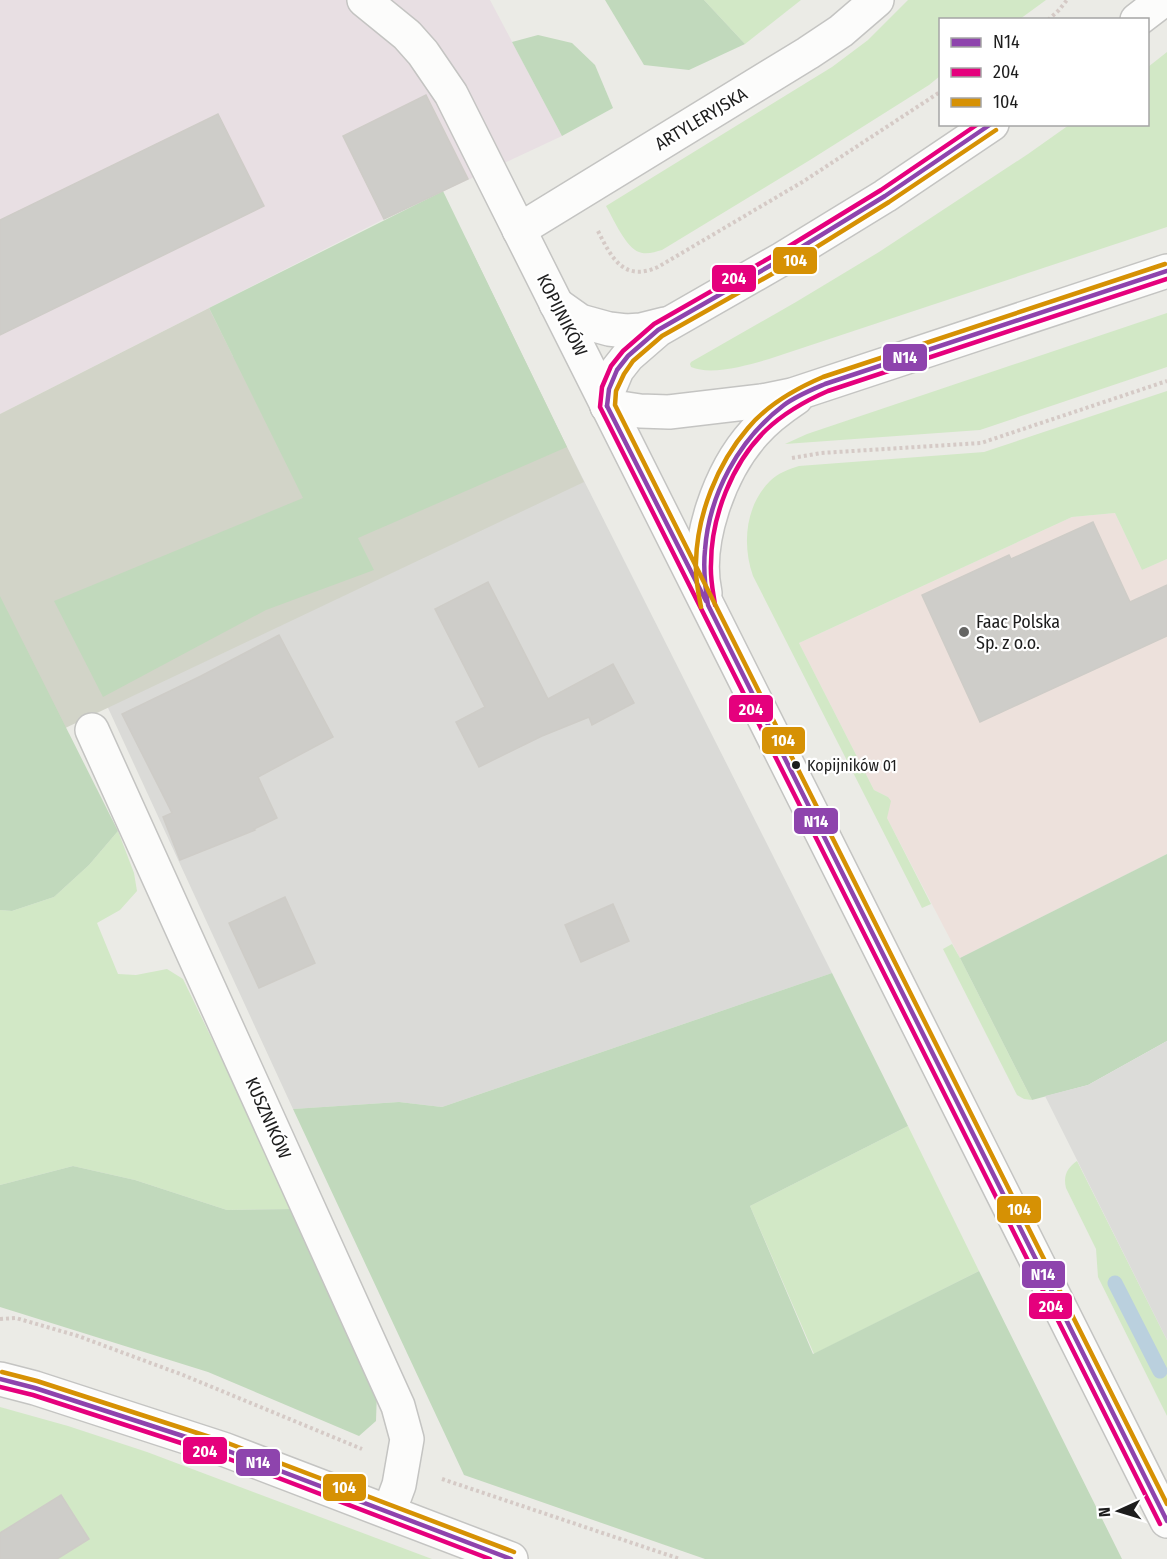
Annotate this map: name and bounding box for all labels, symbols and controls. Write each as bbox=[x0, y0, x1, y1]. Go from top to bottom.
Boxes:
legend bbox=[939, 18, 1149, 126]
text: N14 bbox=[993, 31, 1020, 53]
text: 204 bbox=[993, 61, 1019, 83]
street label: ARTYLERYJSKA bbox=[651, 83, 752, 155]
text: 104 bbox=[993, 91, 1018, 113]
line badge: 104 bbox=[772, 246, 818, 275]
text: 104 bbox=[783, 251, 807, 270]
line badge: 204 bbox=[711, 264, 757, 293]
text: 204 bbox=[721, 269, 746, 288]
street label: KOPIJNIKÓW bbox=[532, 270, 592, 360]
line badge: N14 bbox=[882, 343, 928, 372]
text: N14 bbox=[893, 348, 917, 367]
place label: Faac Polska Sp. z o.o. bbox=[976, 611, 1060, 654]
marker: Faac Polska Sp. z o.o. bbox=[957, 625, 971, 639]
line badge: 204 bbox=[728, 694, 774, 723]
text: 204 bbox=[738, 700, 763, 719]
line badge: 104 bbox=[761, 726, 806, 755]
text: 104 bbox=[771, 731, 795, 750]
place label: Kopijników 01 bbox=[807, 756, 897, 775]
marker: Kopijników 01 bbox=[790, 759, 802, 771]
line badge: N14 bbox=[793, 807, 839, 835]
text: N14 bbox=[804, 812, 828, 831]
street label: KUSZNIKÓW bbox=[240, 1074, 296, 1163]
line badge: 104 bbox=[996, 1195, 1042, 1224]
text: 104 bbox=[1007, 1200, 1031, 1219]
line badge: N14 bbox=[1021, 1260, 1066, 1289]
text: N14 bbox=[1031, 1265, 1055, 1284]
line badge: 204 bbox=[1028, 1292, 1073, 1320]
text: 204 bbox=[1038, 1297, 1063, 1316]
line badge: 204 bbox=[182, 1436, 228, 1465]
text: 204 bbox=[192, 1442, 217, 1461]
line badge: N14 bbox=[235, 1448, 281, 1477]
text: N14 bbox=[246, 1453, 270, 1472]
line badge: 104 bbox=[322, 1473, 367, 1502]
text: 104 bbox=[332, 1478, 356, 1497]
north arrow bbox=[1089, 1481, 1149, 1541]
text: N bbox=[1095, 1507, 1114, 1517]

